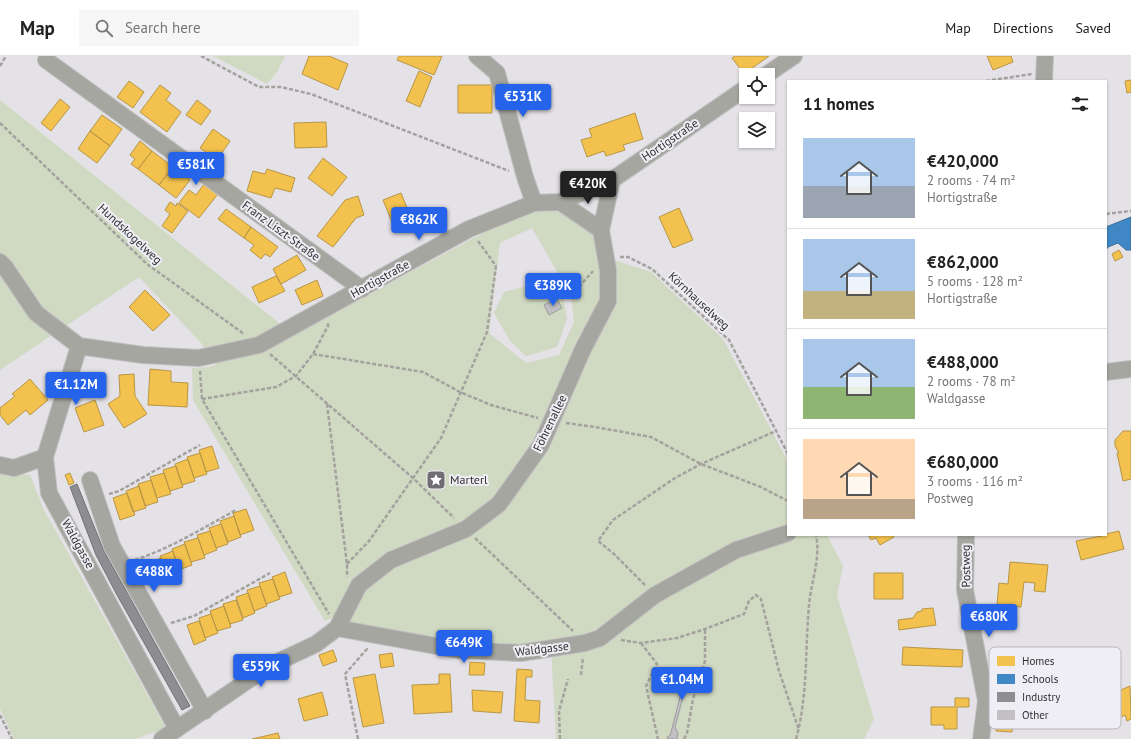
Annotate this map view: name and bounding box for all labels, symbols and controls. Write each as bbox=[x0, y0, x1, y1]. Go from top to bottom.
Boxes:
search box bbox=[79, 10, 359, 46]
text: Map bbox=[20, 16, 55, 40]
icon: search bbox=[93, 17, 115, 39]
text: Search here bbox=[125, 18, 201, 37]
text: Map bbox=[945, 19, 971, 37]
text: Directions bbox=[993, 19, 1053, 37]
text: Saved bbox=[1075, 19, 1111, 37]
map controls bbox=[739, 68, 775, 148]
button: locate bbox=[739, 68, 775, 104]
pin: €531K bbox=[495, 84, 551, 118]
text: €531K bbox=[504, 88, 542, 105]
text: 11 homes bbox=[803, 93, 874, 115]
icon: filters bbox=[1069, 93, 1091, 115]
button: layers bbox=[739, 112, 775, 148]
street label: Hortigstraße bbox=[639, 115, 701, 164]
text: €420,000 bbox=[927, 150, 999, 172]
pin: €581K bbox=[168, 152, 224, 186]
icon: home bbox=[835, 154, 883, 202]
text: €581K bbox=[177, 156, 215, 173]
pin: €420K bbox=[560, 171, 616, 205]
text: 2 rooms · 74 m² bbox=[927, 172, 1016, 189]
text: €420K bbox=[569, 175, 607, 192]
text: Hortigstraße bbox=[927, 189, 997, 206]
street label: Franz Liszt-Straße bbox=[239, 197, 323, 264]
street label: Hundskogelweg bbox=[95, 200, 165, 267]
pin: €862K bbox=[391, 207, 447, 241]
text: €862K bbox=[400, 211, 438, 228]
text: €862,000 bbox=[927, 251, 999, 273]
icon: home bbox=[835, 255, 883, 303]
street label: Hortigstraße bbox=[348, 256, 412, 301]
street label: Körnhauselweg bbox=[665, 268, 733, 333]
pin: €389K bbox=[525, 273, 581, 307]
text: 5 rooms · 128 m² bbox=[927, 273, 1023, 290]
text: €389K bbox=[534, 277, 572, 294]
text: Hortigstraße bbox=[927, 290, 997, 307]
text: €488,000 bbox=[927, 351, 999, 373]
icon: home bbox=[835, 355, 883, 403]
pin: €1.12M bbox=[43, 372, 109, 406]
text: 2 rooms · 78 m² bbox=[927, 373, 1016, 390]
text: €1.12M bbox=[54, 376, 98, 393]
text: Waldgasse bbox=[927, 390, 985, 407]
street label: Föhrenallee bbox=[529, 392, 570, 453]
text: €680,000 bbox=[927, 451, 999, 473]
icon: home bbox=[835, 455, 883, 503]
place icon: Marterl bbox=[425, 469, 447, 491]
place label: Marterl bbox=[450, 472, 488, 487]
text: 3 rooms · 116 m² bbox=[927, 473, 1023, 490]
text: Postweg bbox=[927, 490, 974, 507]
street label: Waldgasse bbox=[59, 517, 98, 571]
street label: Postweg bbox=[958, 544, 973, 588]
pin: €488K bbox=[126, 559, 182, 593]
text: €488K bbox=[135, 563, 173, 580]
pin: €680K bbox=[961, 604, 1017, 638]
text: €680K bbox=[970, 608, 1008, 625]
pin: €649K bbox=[436, 630, 492, 664]
text: €649K bbox=[445, 634, 483, 651]
street label: Waldgasse bbox=[514, 638, 570, 659]
legend bbox=[989, 647, 1121, 729]
pin: €559K bbox=[233, 654, 289, 688]
text: Homes bbox=[1022, 654, 1055, 668]
text: €559K bbox=[242, 658, 280, 675]
pin: €1.04M bbox=[649, 667, 715, 701]
text: €1.04M bbox=[660, 671, 704, 688]
text: Schools bbox=[1022, 672, 1059, 686]
text: Industry bbox=[1022, 690, 1061, 704]
text: Other bbox=[1022, 708, 1049, 722]

